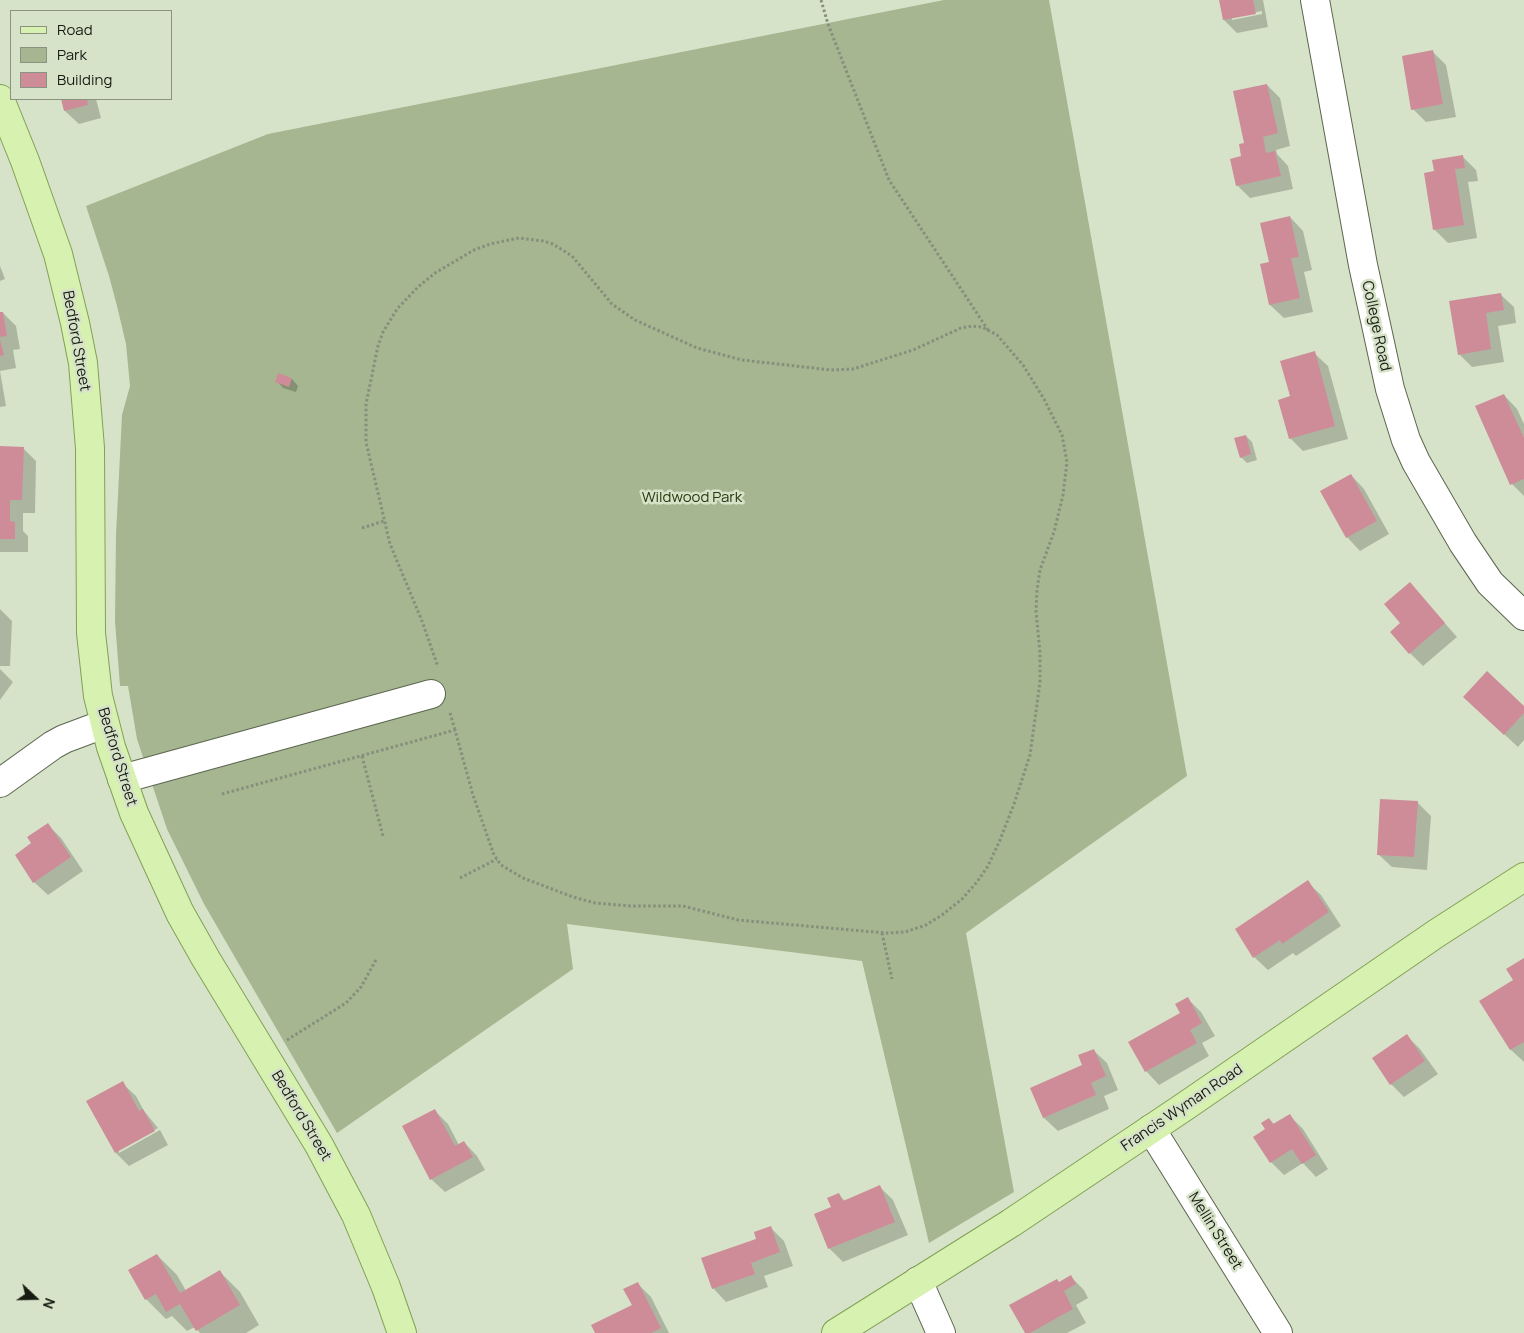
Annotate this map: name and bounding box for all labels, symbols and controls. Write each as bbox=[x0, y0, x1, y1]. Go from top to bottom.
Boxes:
legend bbox=[10, 10, 172, 100]
text: Road bbox=[57, 19, 93, 40]
text: Park bbox=[57, 44, 87, 65]
text: Building bbox=[57, 69, 112, 90]
street label: College Road bbox=[1358, 279, 1394, 373]
street label: Bedford Street bbox=[58, 289, 94, 393]
park label: Wildwood Park bbox=[642, 489, 742, 507]
street label: Bedford Street bbox=[93, 706, 141, 808]
street label: Francis Wyman Road bbox=[1118, 1061, 1246, 1155]
street label: Bedford Street bbox=[267, 1068, 335, 1164]
street label: Mellin Street bbox=[1184, 1189, 1246, 1273]
north arrow bbox=[10, 1273, 60, 1323]
text: N bbox=[39, 1295, 60, 1312]

